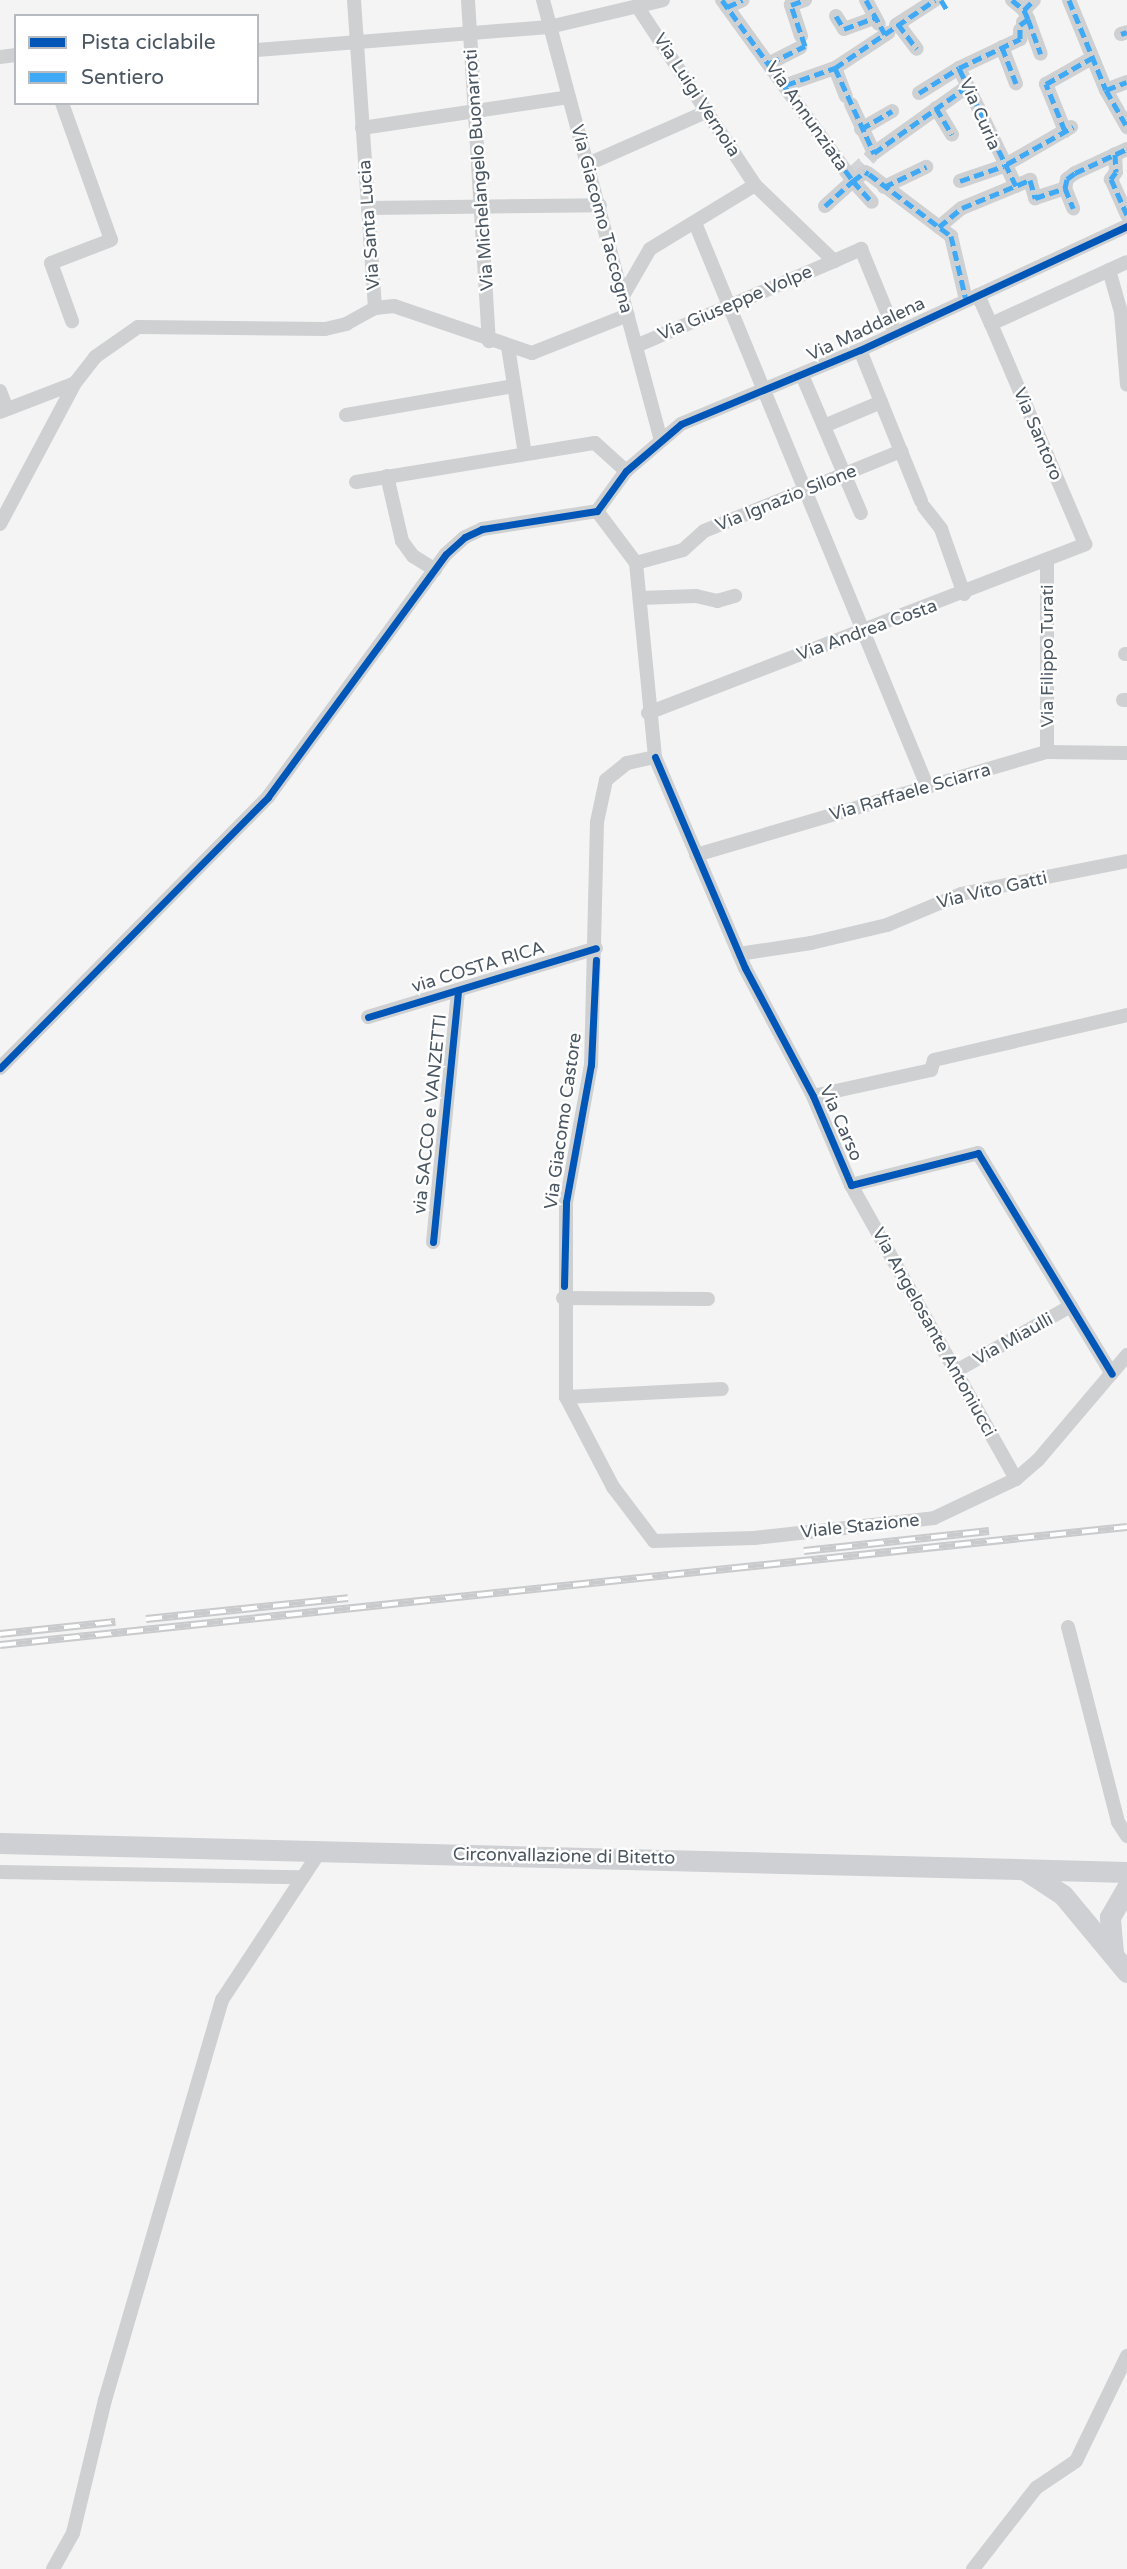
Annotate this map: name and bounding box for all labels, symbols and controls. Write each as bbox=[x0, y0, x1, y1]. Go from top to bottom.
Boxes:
legend bbox=[14, 14, 259, 105]
street label: Via Luigi Vernoia bbox=[649, 29, 745, 161]
text: Pista ciclabile bbox=[81, 30, 216, 55]
street label: Via Michelangelo Buonarroti bbox=[460, 48, 498, 292]
street label: Via Annunziata bbox=[761, 57, 853, 175]
text: Sentiero bbox=[81, 65, 164, 90]
street label: Via Curia bbox=[955, 75, 1005, 153]
street label: Via Giacomo Taccogna bbox=[566, 122, 638, 316]
street label: Via Santa Lucia bbox=[354, 159, 384, 291]
street label: Via Giuseppe Volpe bbox=[655, 261, 815, 345]
street label: Via Maddalena bbox=[804, 292, 928, 366]
street label: Via Santoro bbox=[1009, 384, 1067, 484]
street label: Via Ignazio Silone bbox=[712, 460, 860, 536]
street label: Via Filippo Turati bbox=[1036, 584, 1058, 728]
street label: Via Andrea Costa bbox=[794, 595, 940, 665]
street label: Via Raffaele Sciarra bbox=[827, 759, 993, 825]
street label: Via Vito Gatti bbox=[935, 867, 1049, 913]
street label: via COSTA RICA bbox=[409, 937, 547, 997]
street label: via SACCO e VANZETTI bbox=[409, 1013, 451, 1215]
street label: Via Giacomo Castore bbox=[540, 1031, 586, 1211]
street label: Via Carso bbox=[815, 1082, 867, 1164]
street label: Via Angelosante Antoniucci bbox=[867, 1224, 1001, 1440]
street label: Via Miaulli bbox=[969, 1308, 1057, 1370]
street label: Viale Stazione bbox=[799, 1509, 921, 1543]
street label: Circonvallazione di Bitetto bbox=[453, 1843, 675, 1869]

